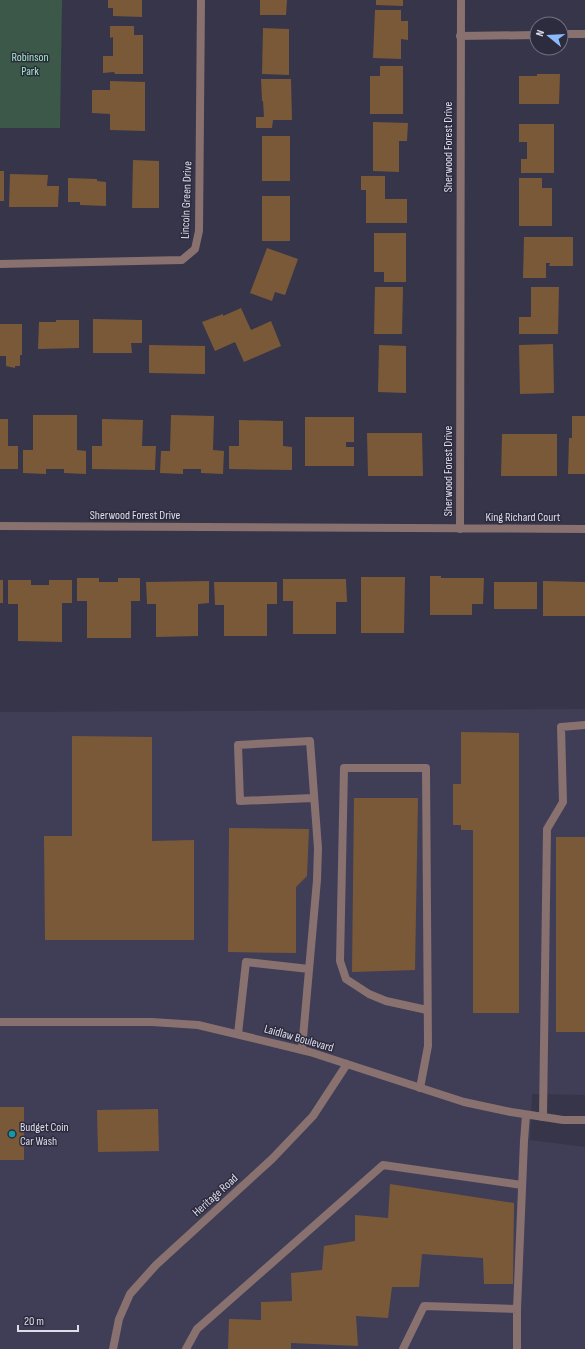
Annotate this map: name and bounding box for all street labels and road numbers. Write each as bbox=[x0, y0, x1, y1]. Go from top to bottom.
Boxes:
street label: Sherwood Forest Drive bbox=[441, 102, 456, 192]
street label: Lincoln Green Drive bbox=[178, 161, 195, 239]
street label: Sherwood Forest Drive bbox=[441, 426, 456, 516]
street label: Sherwood Forest Drive bbox=[90, 508, 180, 523]
street label: King Richard Court bbox=[486, 510, 561, 525]
street label: Laidlaw Boulevard bbox=[262, 1021, 335, 1056]
street label: Heritage Road bbox=[189, 1171, 241, 1220]

